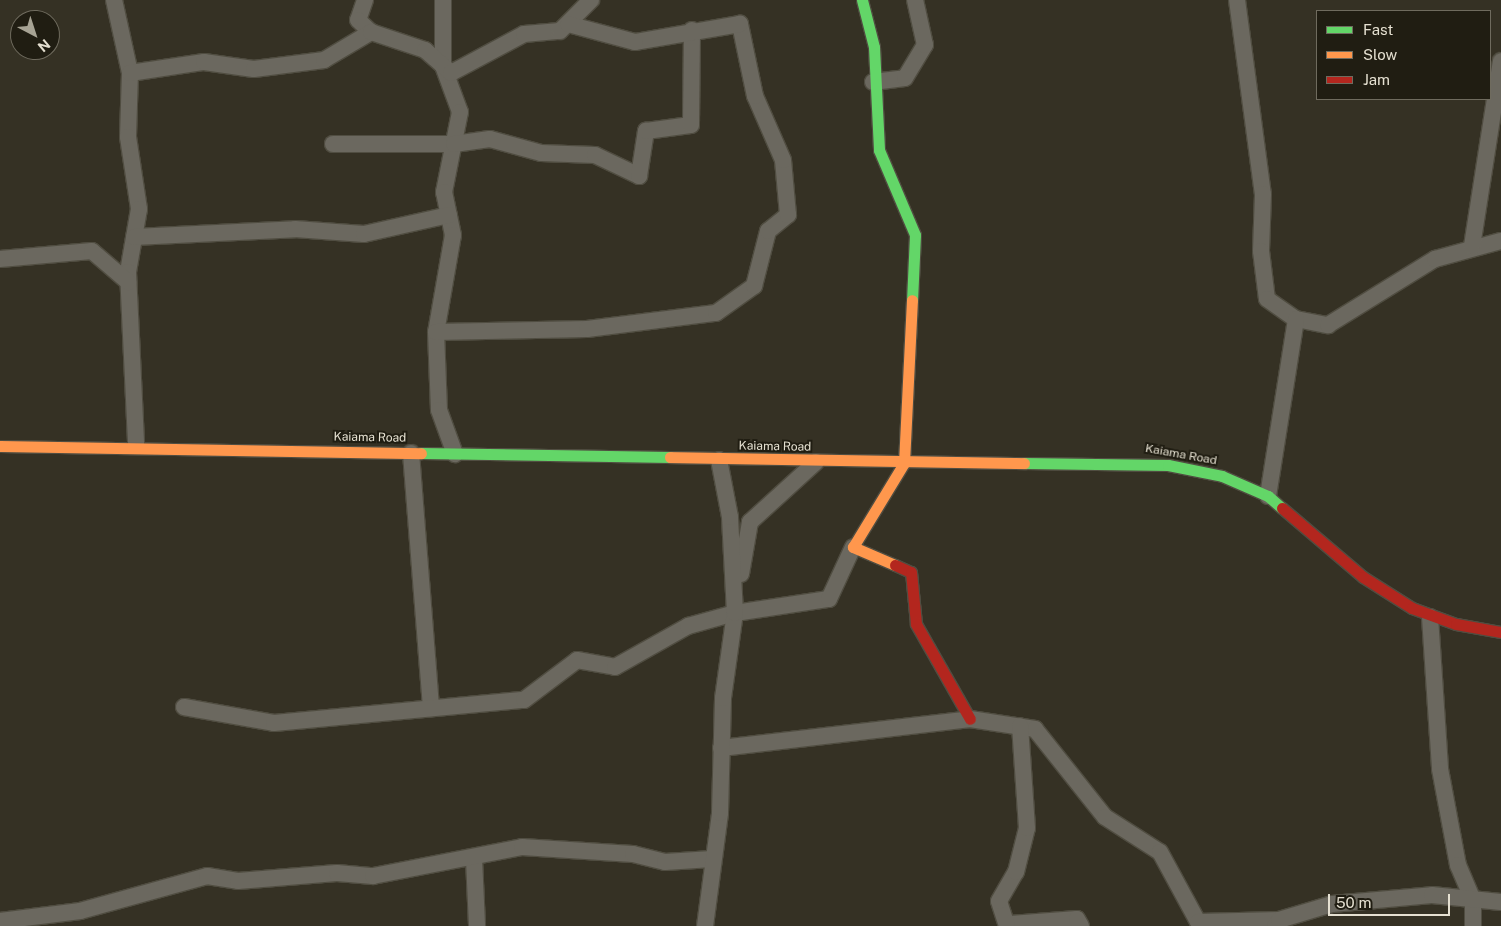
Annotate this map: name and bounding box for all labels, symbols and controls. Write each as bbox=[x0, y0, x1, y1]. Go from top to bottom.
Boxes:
north arrow bbox=[10, 10, 60, 60]
legend bbox=[1316, 10, 1491, 100]
text: Fast bbox=[1363, 21, 1393, 38]
text: N bbox=[35, 36, 53, 55]
text: Slow bbox=[1363, 46, 1397, 63]
text: Jam bbox=[1363, 71, 1390, 88]
street label: Kaiama Road bbox=[334, 430, 406, 446]
street label: Kaiama Road bbox=[739, 439, 811, 455]
street label: Kaiama Road bbox=[1144, 442, 1218, 468]
scale bar bbox=[1331, 884, 1454, 916]
text: 50 m bbox=[1336, 894, 1371, 911]

